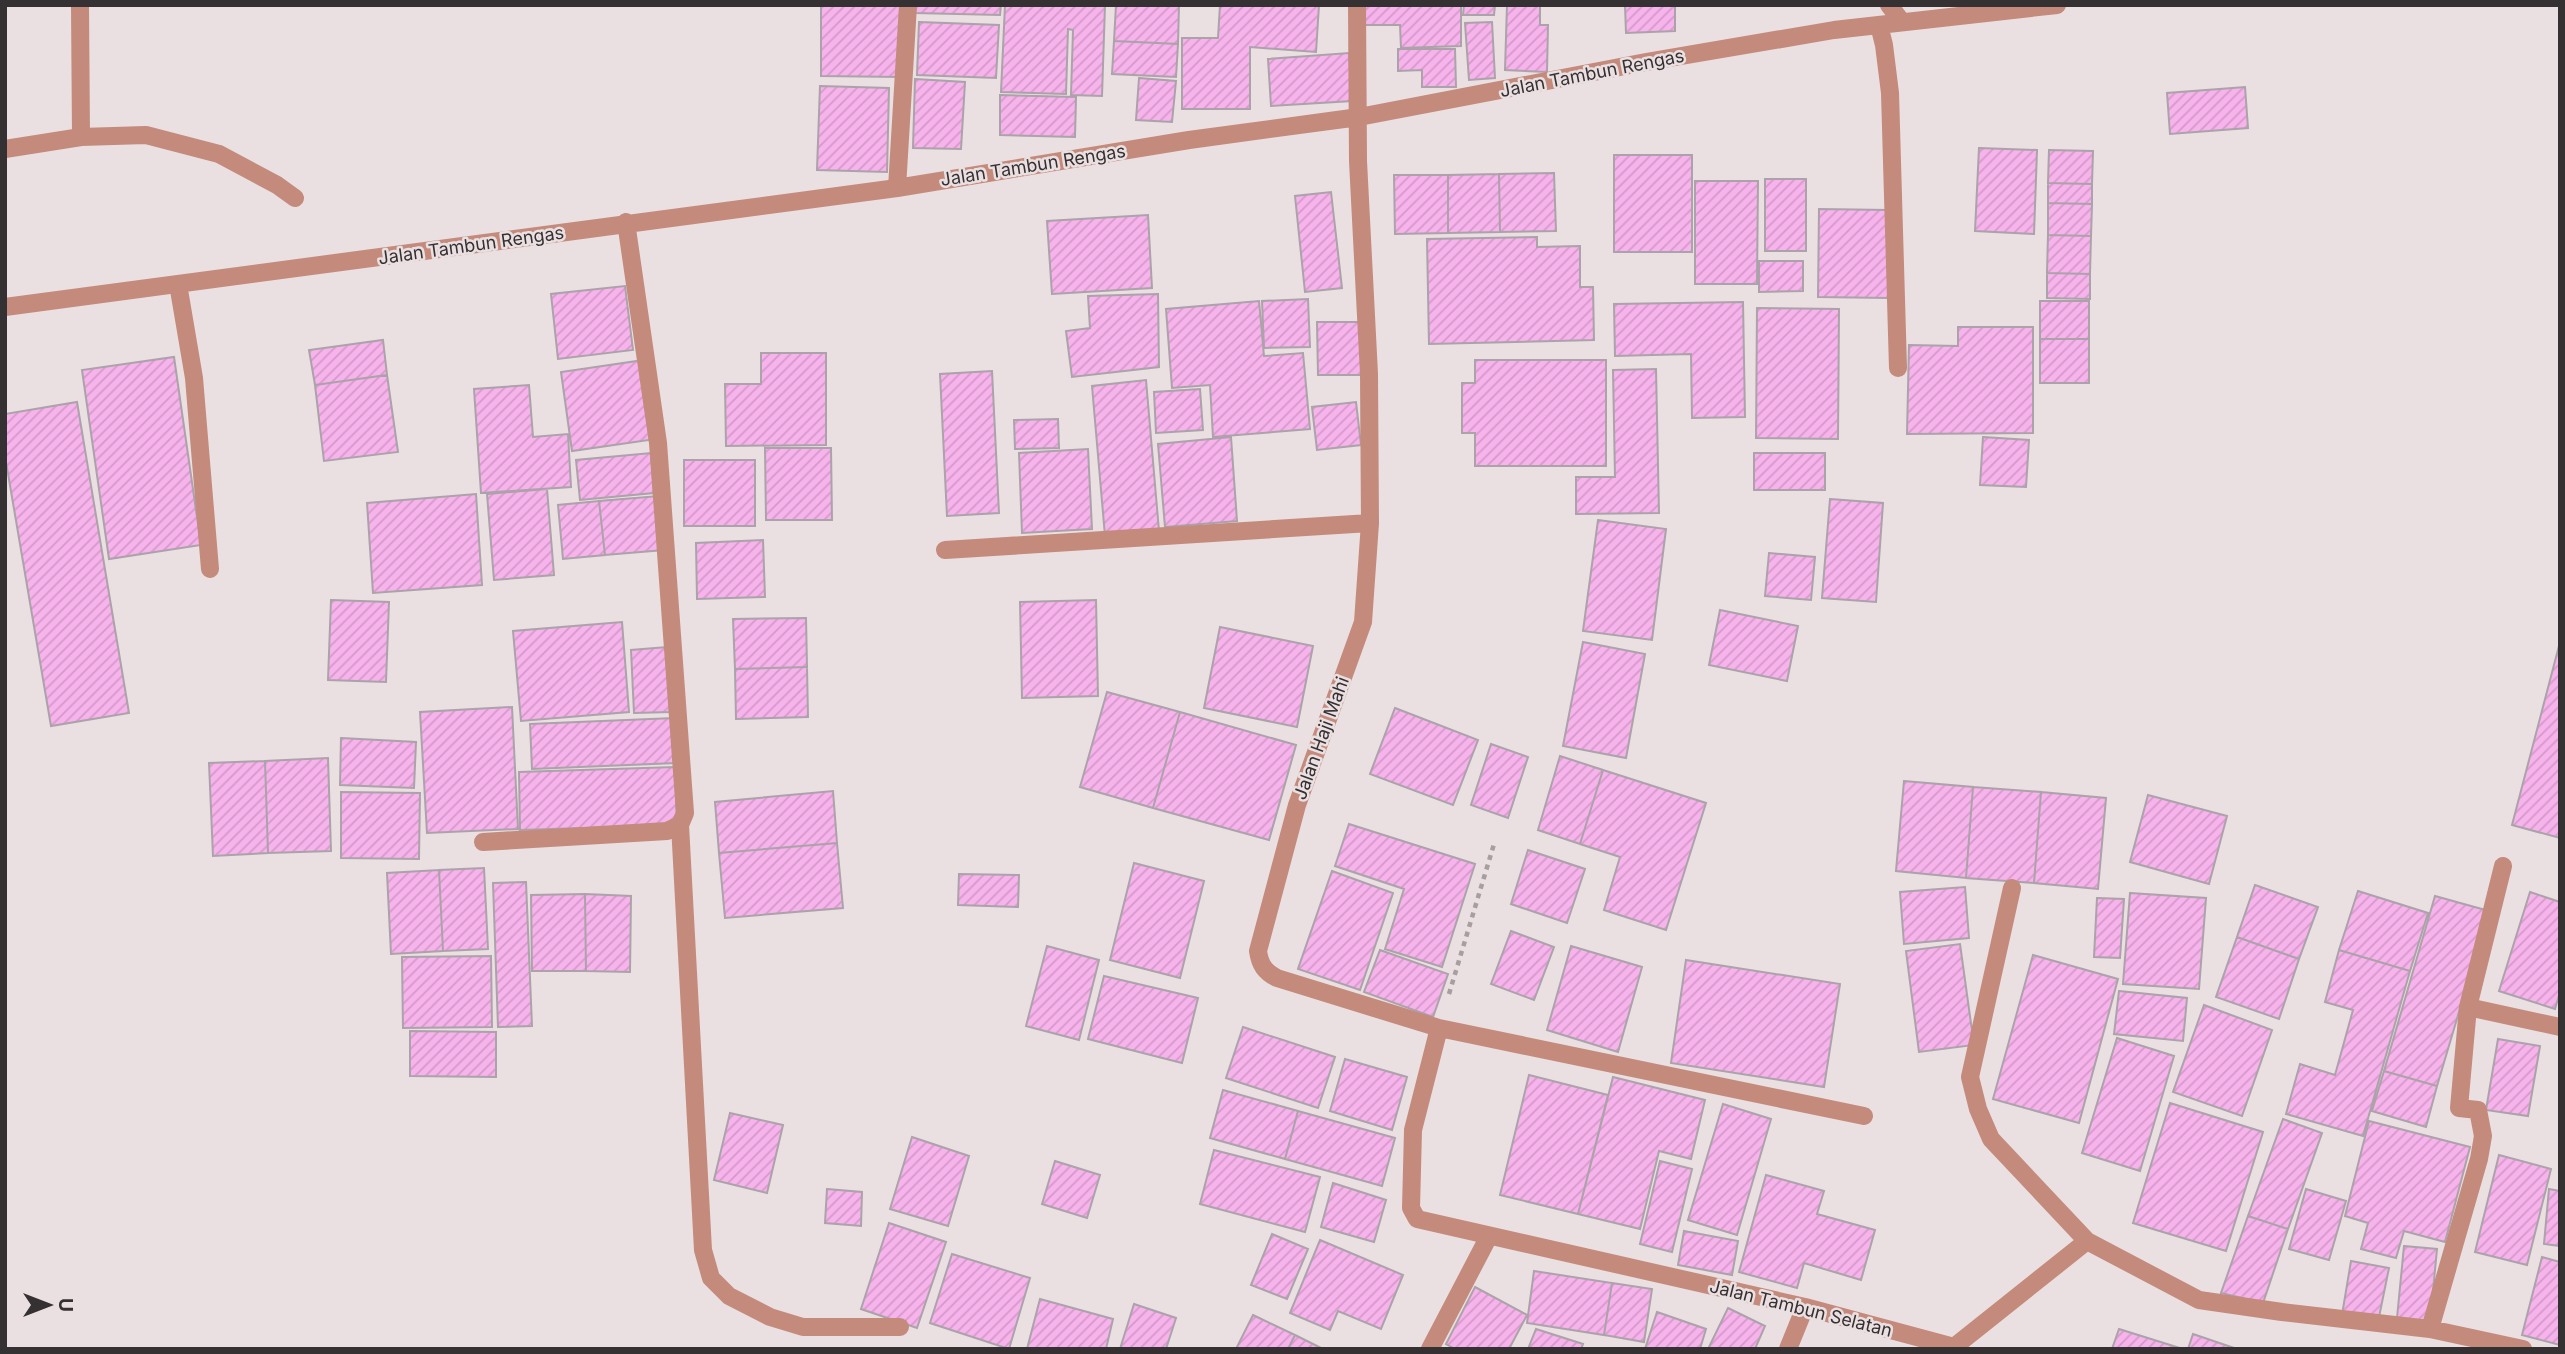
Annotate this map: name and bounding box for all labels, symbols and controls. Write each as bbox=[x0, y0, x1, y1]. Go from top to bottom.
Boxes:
street label: Jalan Tambun Rengas bbox=[1498, 45, 1686, 101]
street label: Jalan Tambun Rengas bbox=[939, 140, 1127, 190]
street label: Jalan Tambun Rengas bbox=[377, 222, 565, 268]
street label: Jalan Haji Mahi bbox=[1289, 674, 1353, 802]
north arrow bbox=[14, 1270, 84, 1340]
street label: Jalan Tambun Selatan bbox=[1708, 1275, 1894, 1341]
text: U bbox=[54, 1298, 77, 1312]

